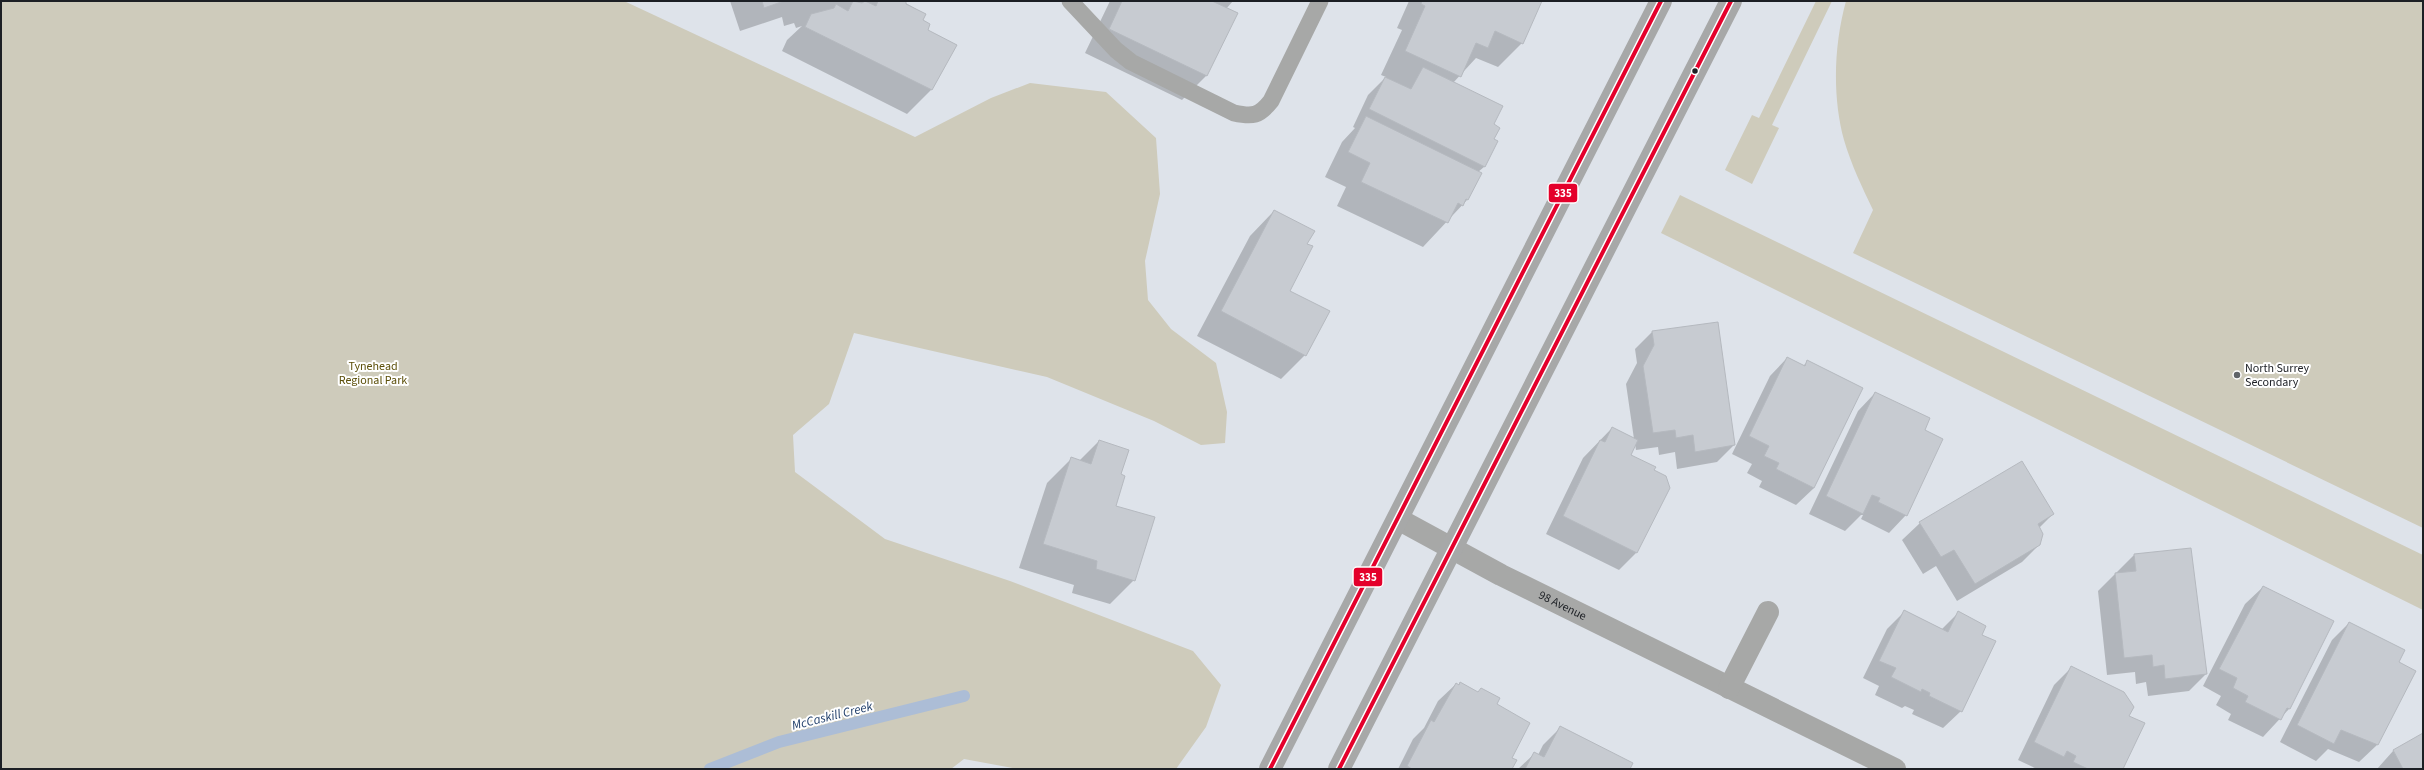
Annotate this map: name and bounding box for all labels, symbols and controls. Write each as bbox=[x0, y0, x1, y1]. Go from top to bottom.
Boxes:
unlabelled marker bbox=[1690, 66, 1700, 76]
line badge: 335 bbox=[1548, 183, 1578, 203]
text: 335 bbox=[1554, 186, 1572, 201]
park label: Tynehead Regional Park bbox=[339, 358, 407, 389]
place label: North Surrey Secondary bbox=[2245, 360, 2310, 391]
marker: North Surrey Secondary bbox=[2232, 370, 2242, 380]
line badge: 335 bbox=[1353, 567, 1383, 587]
text: 335 bbox=[1359, 570, 1377, 585]
street label: 98 Avenue bbox=[1536, 587, 1589, 625]
water label: McCaskill Creek bbox=[790, 697, 875, 735]

